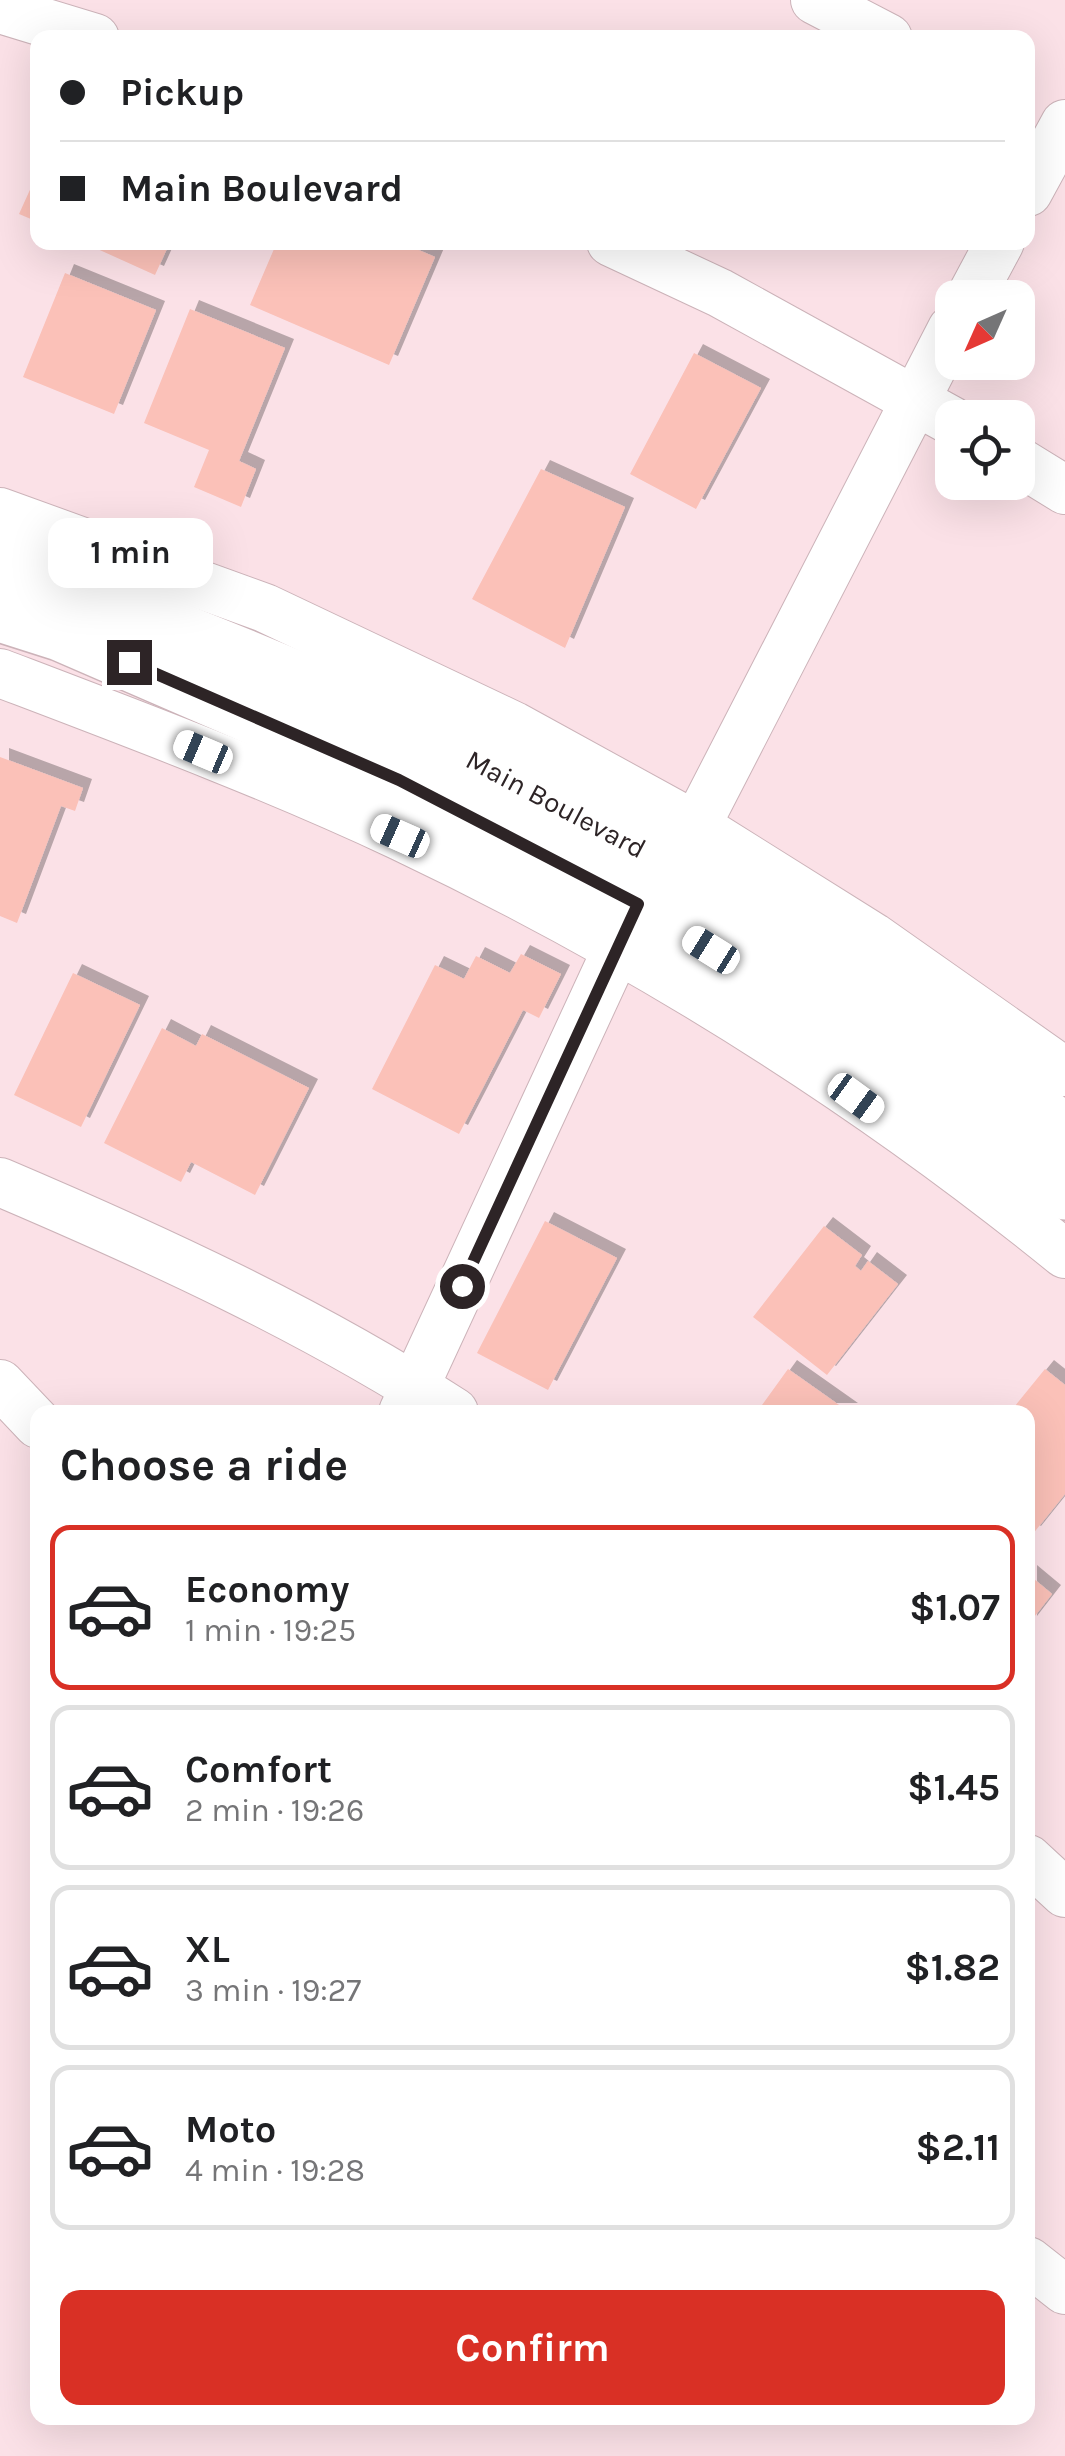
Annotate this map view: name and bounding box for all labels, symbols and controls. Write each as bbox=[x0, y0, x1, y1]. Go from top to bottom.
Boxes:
text: Pickup bbox=[120, 70, 244, 115]
text: Main Boulevard bbox=[120, 166, 403, 211]
north arrow bbox=[935, 280, 1035, 380]
map controls bbox=[935, 280, 1035, 500]
button: locate bbox=[935, 400, 1035, 500]
callout: 1 min bbox=[46, 517, 212, 587]
text: 1 min bbox=[90, 534, 171, 571]
route end bbox=[107, 640, 152, 685]
car bbox=[170, 726, 236, 778]
street label: Main Boulevard bbox=[460, 743, 652, 865]
car bbox=[366, 810, 434, 862]
car bbox=[678, 921, 744, 979]
car bbox=[823, 1068, 889, 1128]
route start bbox=[440, 1264, 485, 1309]
text: Choose a ride bbox=[60, 1439, 348, 1491]
icon: car bbox=[65, 1563, 155, 1653]
text: Economy bbox=[185, 1567, 349, 1612]
text: $1.07 bbox=[909, 1585, 1000, 1630]
text: 1 min · 19:25 bbox=[185, 1612, 356, 1649]
icon: car bbox=[65, 1743, 155, 1833]
text: Comfort bbox=[185, 1747, 332, 1792]
text: $1.45 bbox=[907, 1765, 1000, 1810]
text: 2 min · 19:26 bbox=[185, 1792, 364, 1829]
icon: car bbox=[65, 1923, 155, 2013]
text: XL bbox=[185, 1927, 230, 1972]
text: $1.82 bbox=[905, 1945, 1000, 1990]
text: 3 min · 19:27 bbox=[185, 1972, 361, 2009]
icon: car bbox=[65, 2103, 155, 2193]
text: Moto bbox=[185, 2107, 276, 2152]
text: $2.11 bbox=[916, 2125, 1000, 2170]
text: 4 min · 19:28 bbox=[185, 2152, 365, 2189]
button: Confirm bbox=[60, 2290, 1005, 2405]

